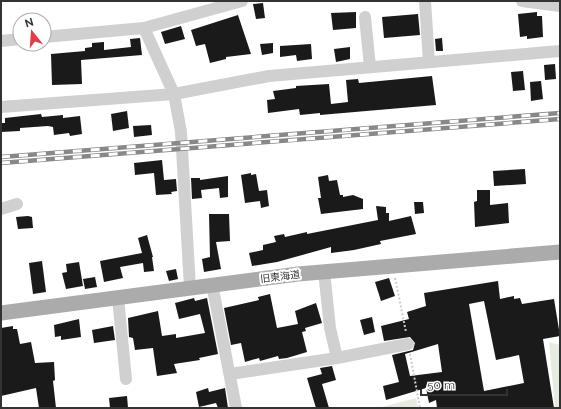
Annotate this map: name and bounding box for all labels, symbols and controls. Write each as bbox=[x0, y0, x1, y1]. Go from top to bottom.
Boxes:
north arrow bbox=[12, 12, 52, 52]
text: N bbox=[23, 15, 35, 30]
street label: 旧東海道 bbox=[260, 269, 301, 284]
scale bar bbox=[421, 371, 507, 397]
text: 50 m bbox=[427, 378, 455, 392]

